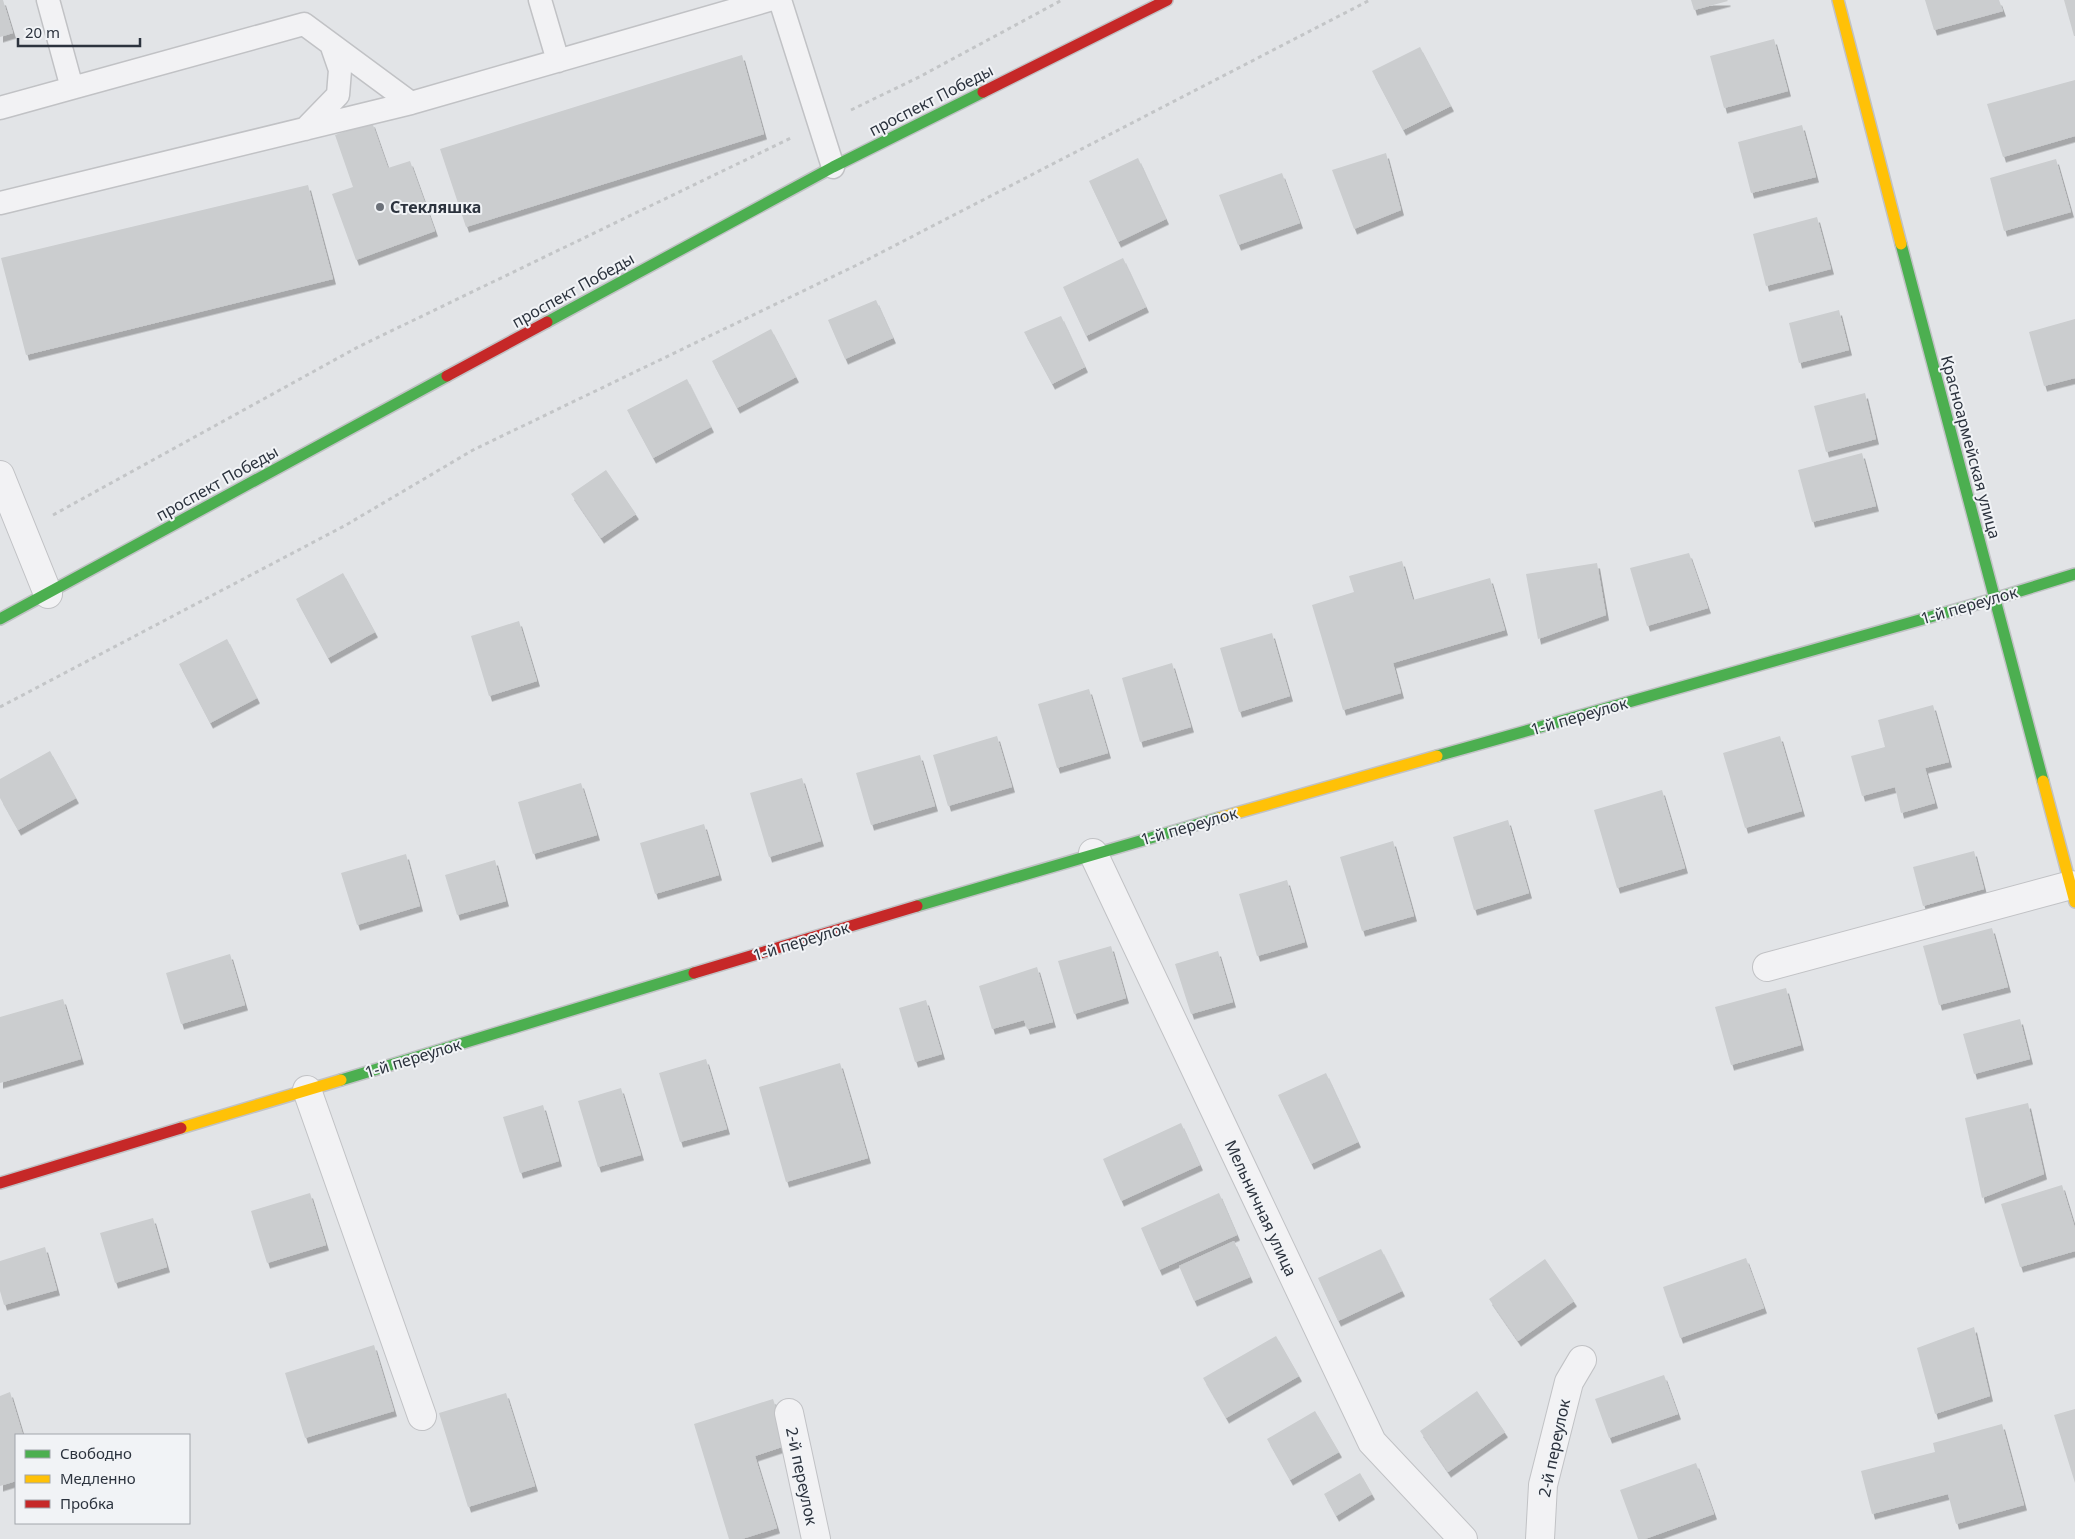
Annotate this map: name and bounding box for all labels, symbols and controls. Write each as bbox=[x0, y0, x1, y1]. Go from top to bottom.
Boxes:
scale bar bbox=[18, 15, 140, 47]
text: 20 m bbox=[25, 22, 60, 42]
street label: проспект Победы bbox=[865, 59, 997, 141]
place label: Стекляшка bbox=[390, 196, 481, 218]
marker: Стекляшка bbox=[374, 201, 386, 213]
street label: проспект Победы bbox=[508, 247, 638, 333]
street label: Красноармейская улица bbox=[1936, 353, 2006, 541]
street label: проспект Победы bbox=[152, 440, 282, 526]
street label: 1-й переулок bbox=[1918, 581, 2020, 629]
street label: 1-й переулок bbox=[1528, 692, 1630, 740]
street label: 1-й переулок bbox=[1138, 802, 1240, 850]
street label: 1-й переулок bbox=[750, 916, 852, 966]
street label: 1-й переулок bbox=[362, 1033, 464, 1083]
street label: Мельничная улица bbox=[1220, 1136, 1302, 1280]
street label: 2-й переулок bbox=[1533, 1396, 1575, 1499]
street label: 2-й переулок bbox=[781, 1425, 823, 1528]
legend bbox=[15, 1434, 190, 1524]
text: Свободно bbox=[60, 1443, 132, 1463]
text: Медленно bbox=[60, 1468, 136, 1488]
text: Пробка bbox=[60, 1493, 114, 1513]

